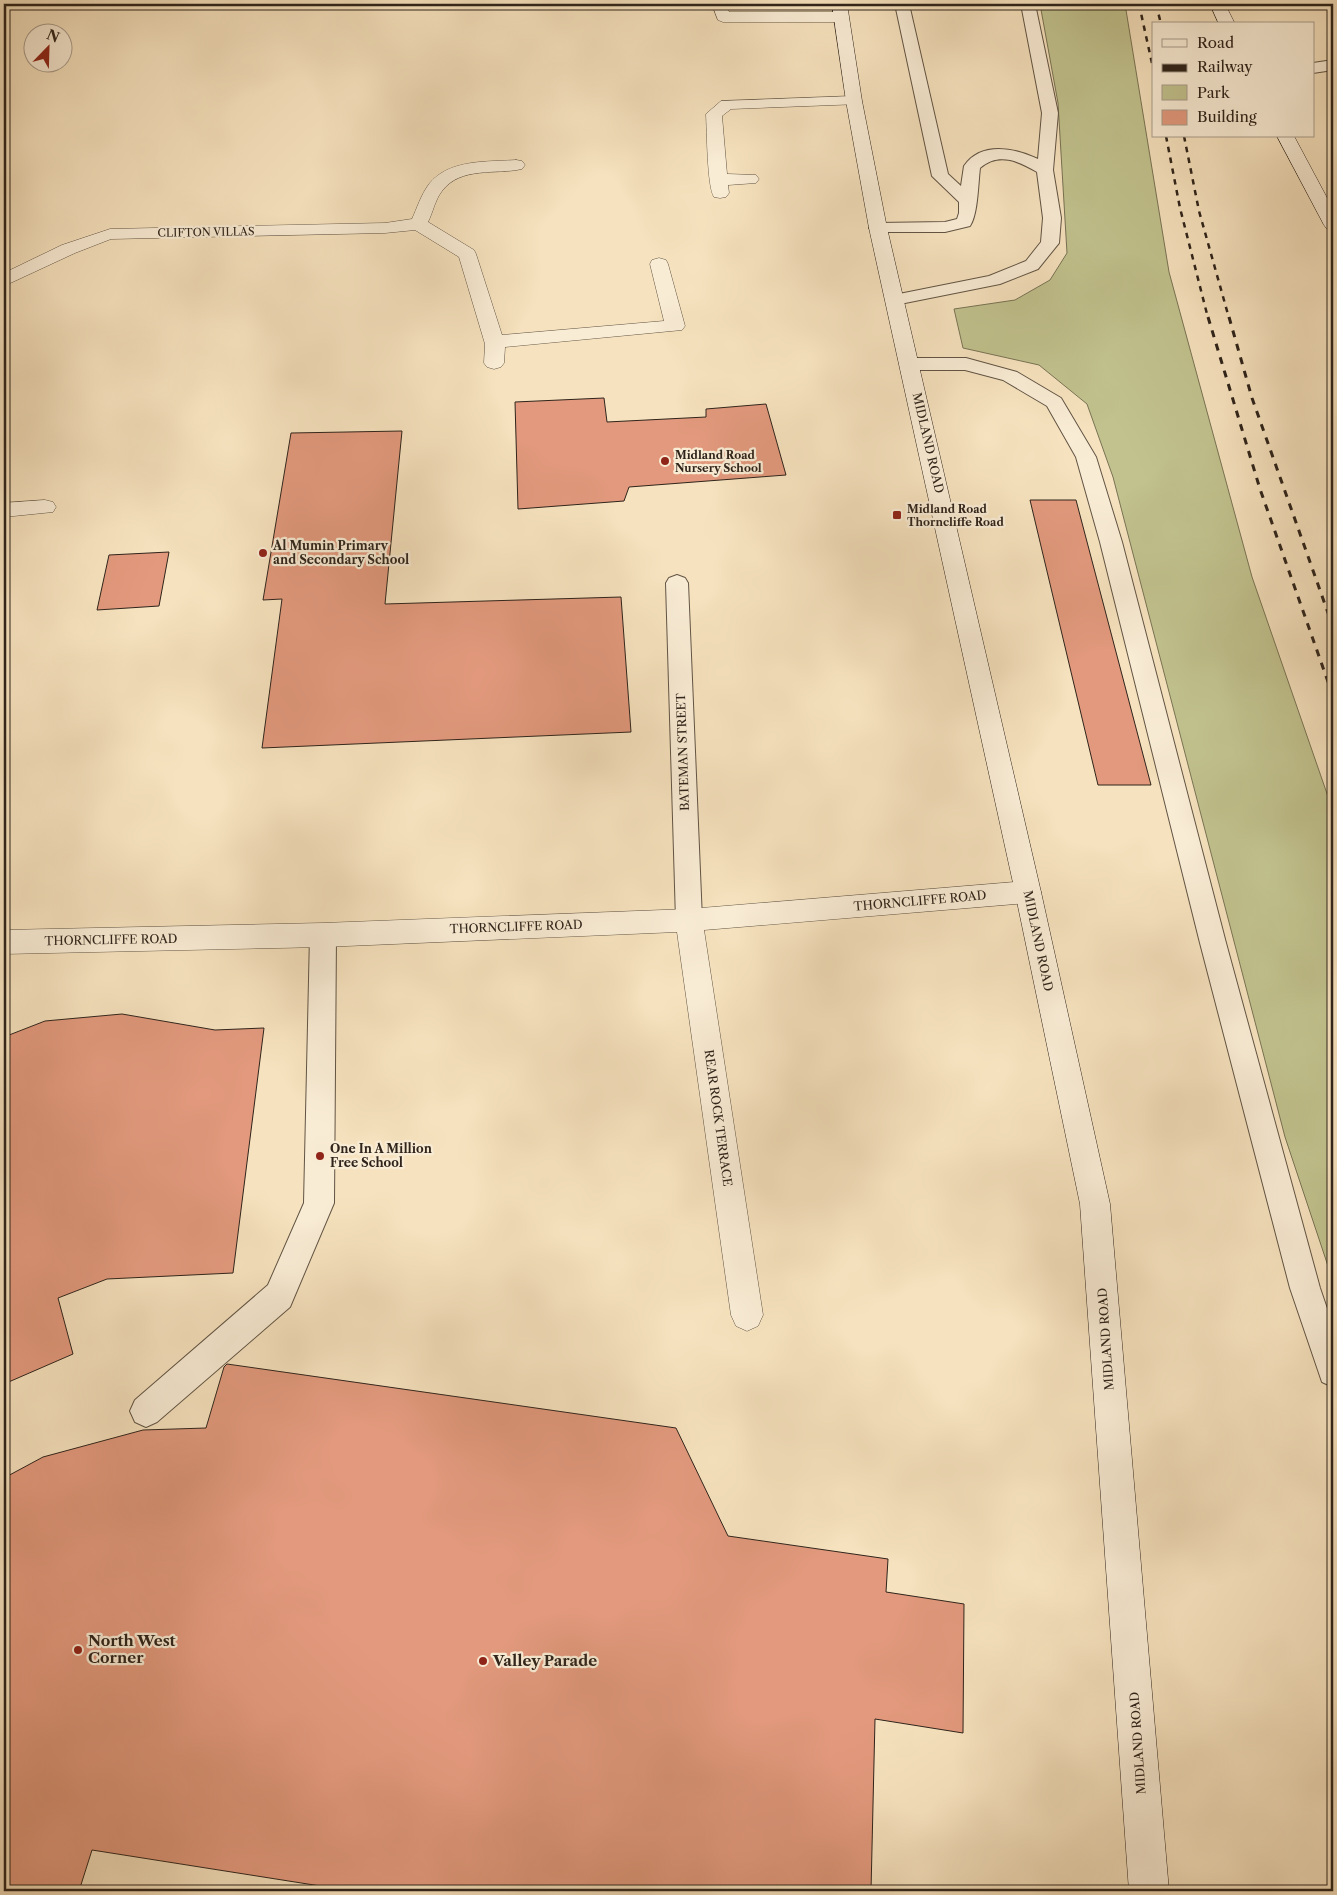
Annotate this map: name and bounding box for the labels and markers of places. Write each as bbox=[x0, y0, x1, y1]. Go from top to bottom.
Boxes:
place label: Midland Road Nursery School bbox=[675, 448, 762, 475]
marker: Midland Road Nursery School bbox=[659, 455, 671, 467]
place label: Midland Road Thorncliffe Road bbox=[907, 502, 1004, 529]
marker: Midland Road Thorncliffe Road bbox=[891, 509, 903, 521]
place label: Al Mumin Primary and Secondary School bbox=[272, 538, 409, 567]
marker: Al Mumin Primary and Secondary School bbox=[257, 547, 269, 559]
place label: One In A Million Free School bbox=[330, 1141, 433, 1170]
marker: One In A Million Free School bbox=[314, 1150, 326, 1162]
place label: North West Corner bbox=[88, 1631, 176, 1667]
marker: North West Corner bbox=[72, 1644, 84, 1656]
place label: Valley Parade bbox=[492, 1651, 597, 1670]
marker: Valley Parade bbox=[477, 1655, 489, 1667]

